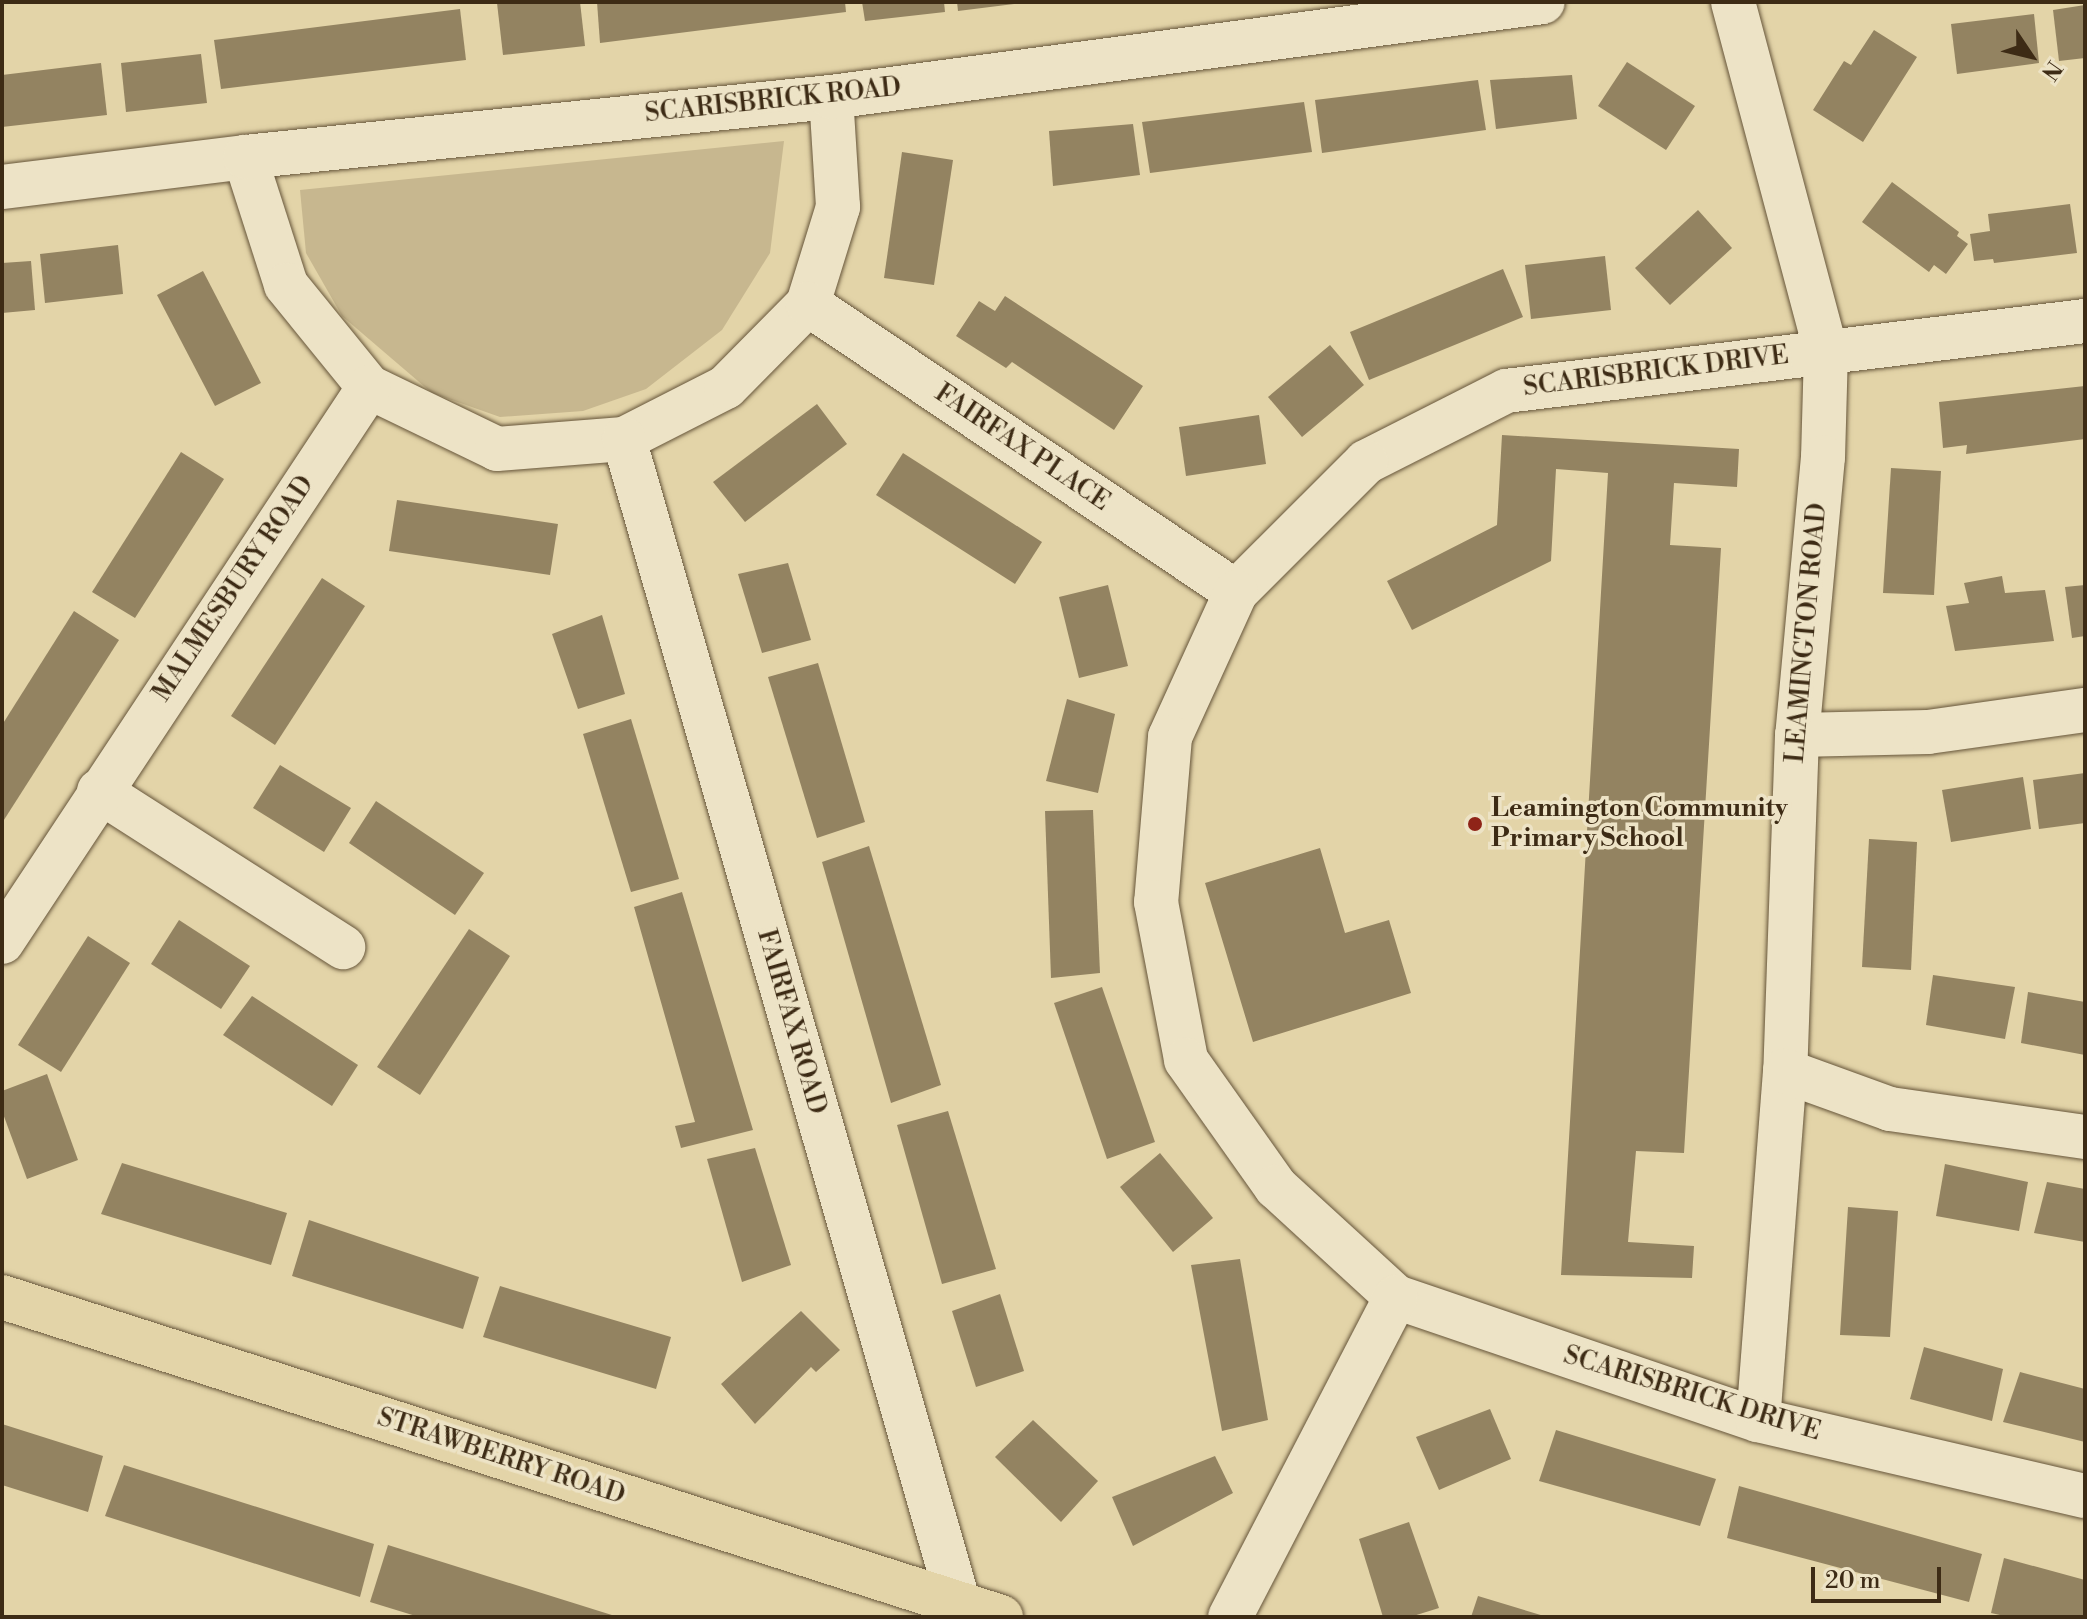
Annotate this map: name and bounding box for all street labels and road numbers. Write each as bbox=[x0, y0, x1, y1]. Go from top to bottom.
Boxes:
street label: SCARISBRICK ROAD bbox=[643, 72, 903, 130]
street label: SCARISBRICK DRIVE bbox=[1521, 340, 1791, 404]
street label: FAIRFAX PLACE bbox=[929, 378, 1115, 518]
street label: MALMESBURY ROAD bbox=[147, 470, 321, 708]
street label: LEAMINGTON ROAD bbox=[1780, 502, 1834, 764]
street label: FAIRFAX ROAD bbox=[750, 926, 832, 1118]
street label: SCARISBRICK DRIVE bbox=[1560, 1340, 1824, 1448]
street label: STRAWBERRY ROAD bbox=[373, 1402, 629, 1512]

